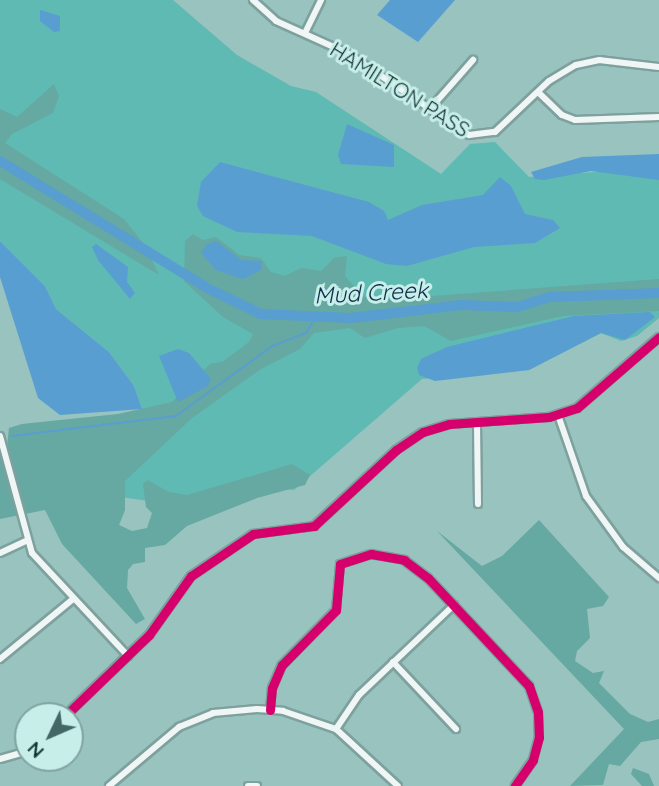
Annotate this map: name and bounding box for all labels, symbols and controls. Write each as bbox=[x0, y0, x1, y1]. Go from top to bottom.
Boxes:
street label: HAMILTON PASS bbox=[326, 36, 474, 142]
water label: Mud Creek bbox=[313, 276, 429, 310]
north arrow bbox=[14, 702, 84, 772]
text: N bbox=[22, 737, 49, 764]

